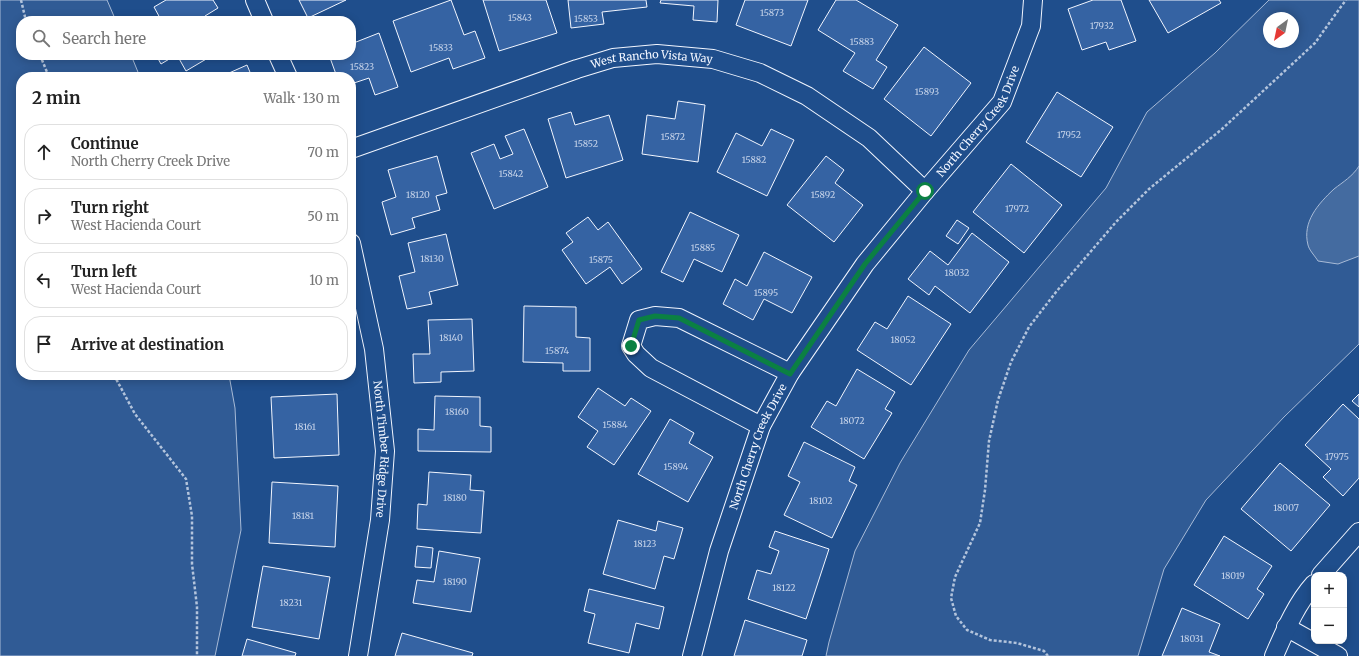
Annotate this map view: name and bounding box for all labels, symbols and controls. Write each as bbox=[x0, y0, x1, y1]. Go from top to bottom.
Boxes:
house number: 15873 bbox=[760, 7, 784, 18]
house number: 15843 bbox=[508, 12, 532, 23]
north arrow bbox=[1263, 12, 1299, 48]
house number: 15853 bbox=[574, 13, 598, 24]
search box bbox=[16, 16, 356, 60]
house number: 17932 bbox=[1090, 20, 1114, 31]
icon: search bbox=[30, 27, 52, 49]
text: Search here bbox=[62, 29, 146, 48]
house number: 15883 bbox=[850, 36, 874, 47]
house number: 15833 bbox=[429, 42, 453, 53]
street label: West Rancho Vista Way bbox=[588, 47, 714, 72]
house number: 15823 bbox=[350, 61, 374, 72]
street label: North Cherry Creek Drive bbox=[934, 64, 1022, 180]
house number: 15893 bbox=[915, 86, 939, 97]
text: 2 min bbox=[32, 87, 80, 109]
text: Walk · 130 m bbox=[263, 90, 340, 107]
house number: 17952 bbox=[1057, 129, 1081, 140]
house number: 15872 bbox=[661, 131, 685, 142]
text: Continue bbox=[71, 134, 139, 153]
house number: 15852 bbox=[574, 138, 598, 149]
icon: ahead bbox=[33, 141, 55, 163]
text: 70 m bbox=[308, 144, 339, 161]
text: North Cherry Creek Drive bbox=[71, 153, 230, 170]
house number: 15882 bbox=[742, 154, 766, 165]
house number: 15842 bbox=[499, 168, 523, 179]
route start bbox=[916, 182, 934, 200]
house number: 18120 bbox=[406, 189, 430, 200]
house number: 15892 bbox=[811, 189, 835, 200]
text: Turn right bbox=[71, 198, 149, 217]
house number: 17972 bbox=[1005, 203, 1029, 214]
icon: right bbox=[33, 205, 55, 227]
text: 50 m bbox=[307, 208, 339, 225]
text: West Hacienda Court bbox=[71, 217, 201, 234]
house number: 15885 bbox=[691, 242, 715, 253]
house number: 18130 bbox=[420, 253, 444, 264]
house number: 15875 bbox=[589, 254, 613, 265]
text: Turn left bbox=[71, 262, 137, 281]
house number: 18032 bbox=[945, 267, 969, 278]
icon: left bbox=[33, 269, 55, 291]
text: 10 m bbox=[309, 272, 339, 289]
text: West Hacienda Court bbox=[71, 281, 201, 298]
house number: 15895 bbox=[754, 287, 778, 298]
house number: 18140 bbox=[439, 332, 463, 343]
icon: arrive bbox=[33, 333, 55, 355]
house number: 18052 bbox=[891, 334, 915, 345]
text: Arrive at destination bbox=[71, 335, 224, 354]
route end bbox=[622, 337, 640, 355]
house number: 15874 bbox=[545, 345, 569, 356]
street label: North Timber Ridge Drive bbox=[370, 380, 392, 518]
street label: North Cherry Creek Drive bbox=[726, 381, 790, 511]
house number: 18160 bbox=[445, 406, 469, 417]
house number: 18072 bbox=[839, 415, 865, 426]
house number: 15884 bbox=[602, 419, 628, 430]
house number: 18161 bbox=[294, 421, 316, 432]
house number: 17975 bbox=[1325, 451, 1349, 462]
house number: 15894 bbox=[664, 461, 689, 472]
house number: 18180 bbox=[443, 492, 467, 503]
house number: 18102 bbox=[809, 495, 833, 506]
house number: 18007 bbox=[1273, 502, 1299, 513]
house number: 18181 bbox=[292, 510, 314, 521]
house number: 18123 bbox=[633, 538, 657, 549]
house number: 18019 bbox=[1221, 570, 1245, 581]
map controls bbox=[1311, 572, 1347, 644]
button: + bbox=[1311, 572, 1347, 608]
house number: 18190 bbox=[443, 576, 467, 587]
house number: 18122 bbox=[772, 582, 796, 593]
house number: 18231 bbox=[280, 597, 302, 608]
button: − bbox=[1311, 608, 1347, 644]
house number: 18031 bbox=[1180, 633, 1204, 644]

